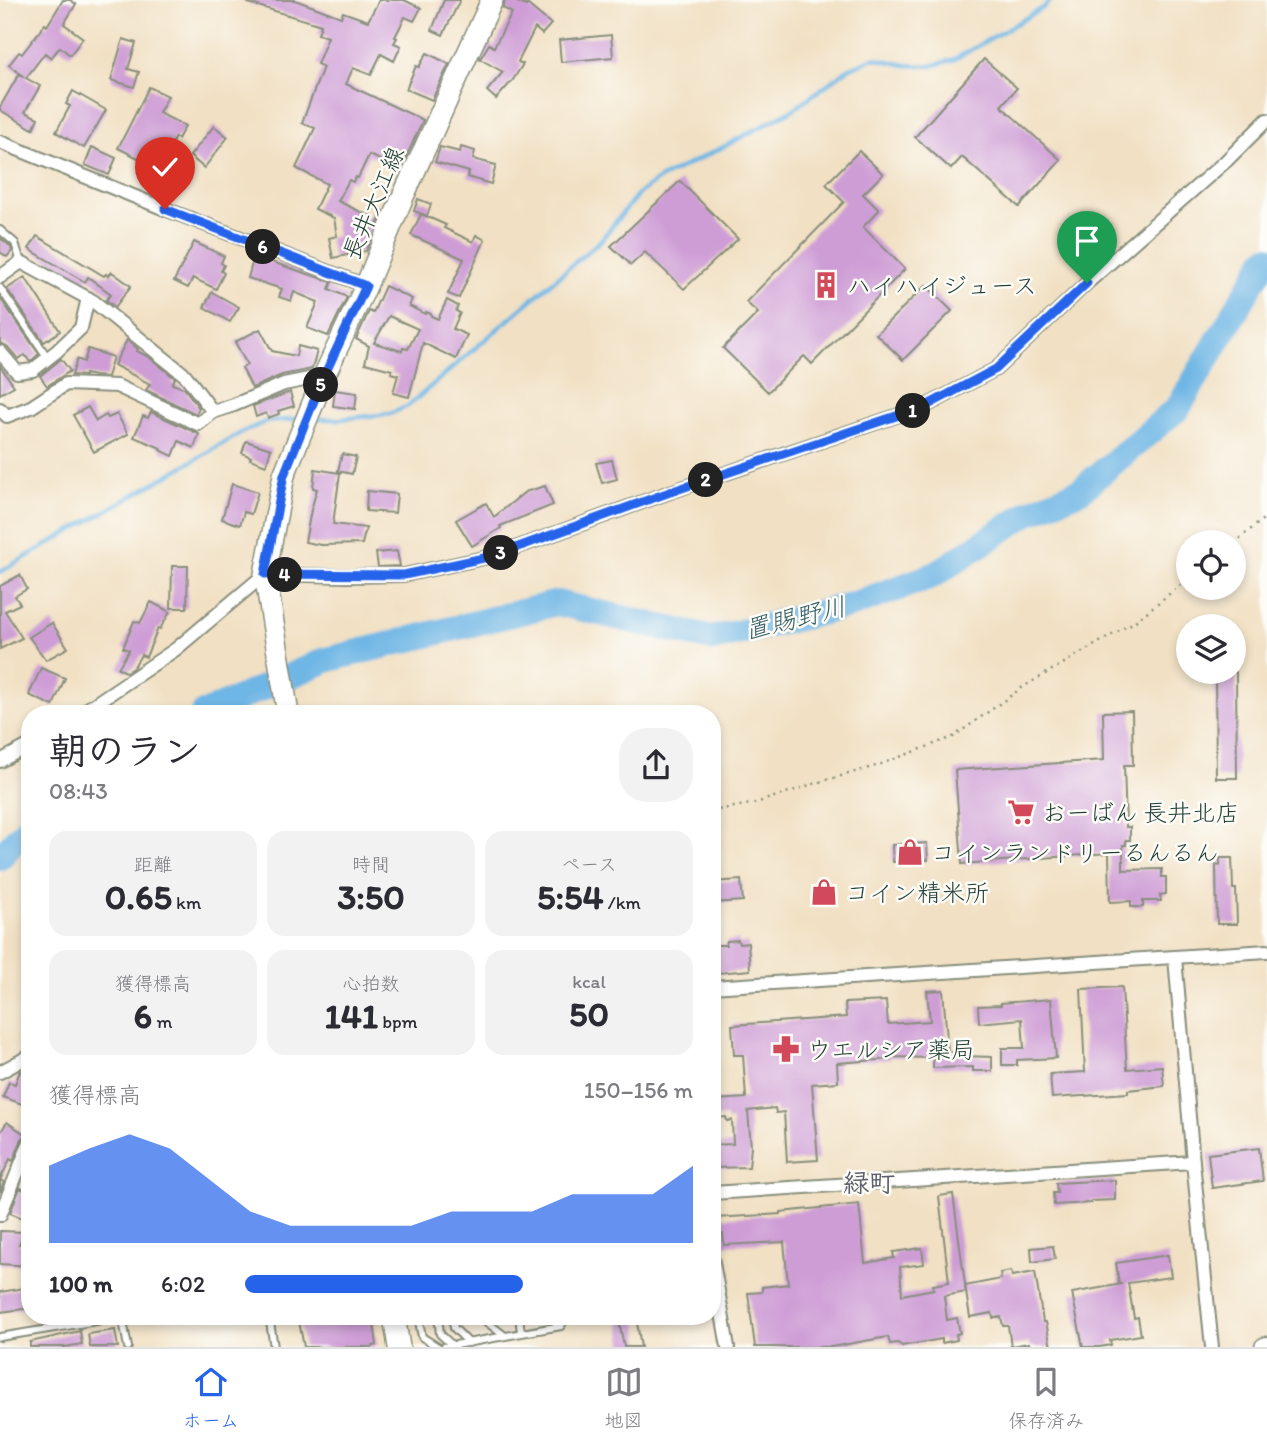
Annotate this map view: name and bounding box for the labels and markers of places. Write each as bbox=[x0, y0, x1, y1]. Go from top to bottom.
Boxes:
pin bbox=[135, 137, 195, 209]
pin bbox=[1057, 211, 1117, 283]
pin: 6 bbox=[246, 230, 280, 264]
building icon: ハイハイジュース bbox=[811, 270, 841, 300]
place label: ハイハイジュース bbox=[847, 271, 1037, 300]
pin: 5 bbox=[304, 368, 338, 402]
pin: 1 bbox=[895, 394, 930, 428]
pin: 2 bbox=[688, 462, 724, 498]
pin: 3 bbox=[484, 536, 518, 570]
pin: 4 bbox=[268, 558, 302, 592]
supermarket icon: おーばん 長井北店 bbox=[1006, 797, 1036, 827]
place label: おーばん 長井北店 bbox=[1042, 798, 1239, 827]
shop icon: コインランドリーるんるん bbox=[895, 837, 925, 867]
place label: コインランドリーるんるん bbox=[931, 838, 1219, 867]
shop icon: コイン精米所 bbox=[809, 877, 839, 907]
place label: コイン精米所 bbox=[845, 878, 989, 907]
pharmacy icon: ウエルシア薬局 bbox=[771, 1034, 801, 1064]
place label: ウエルシア薬局 bbox=[807, 1035, 975, 1064]

